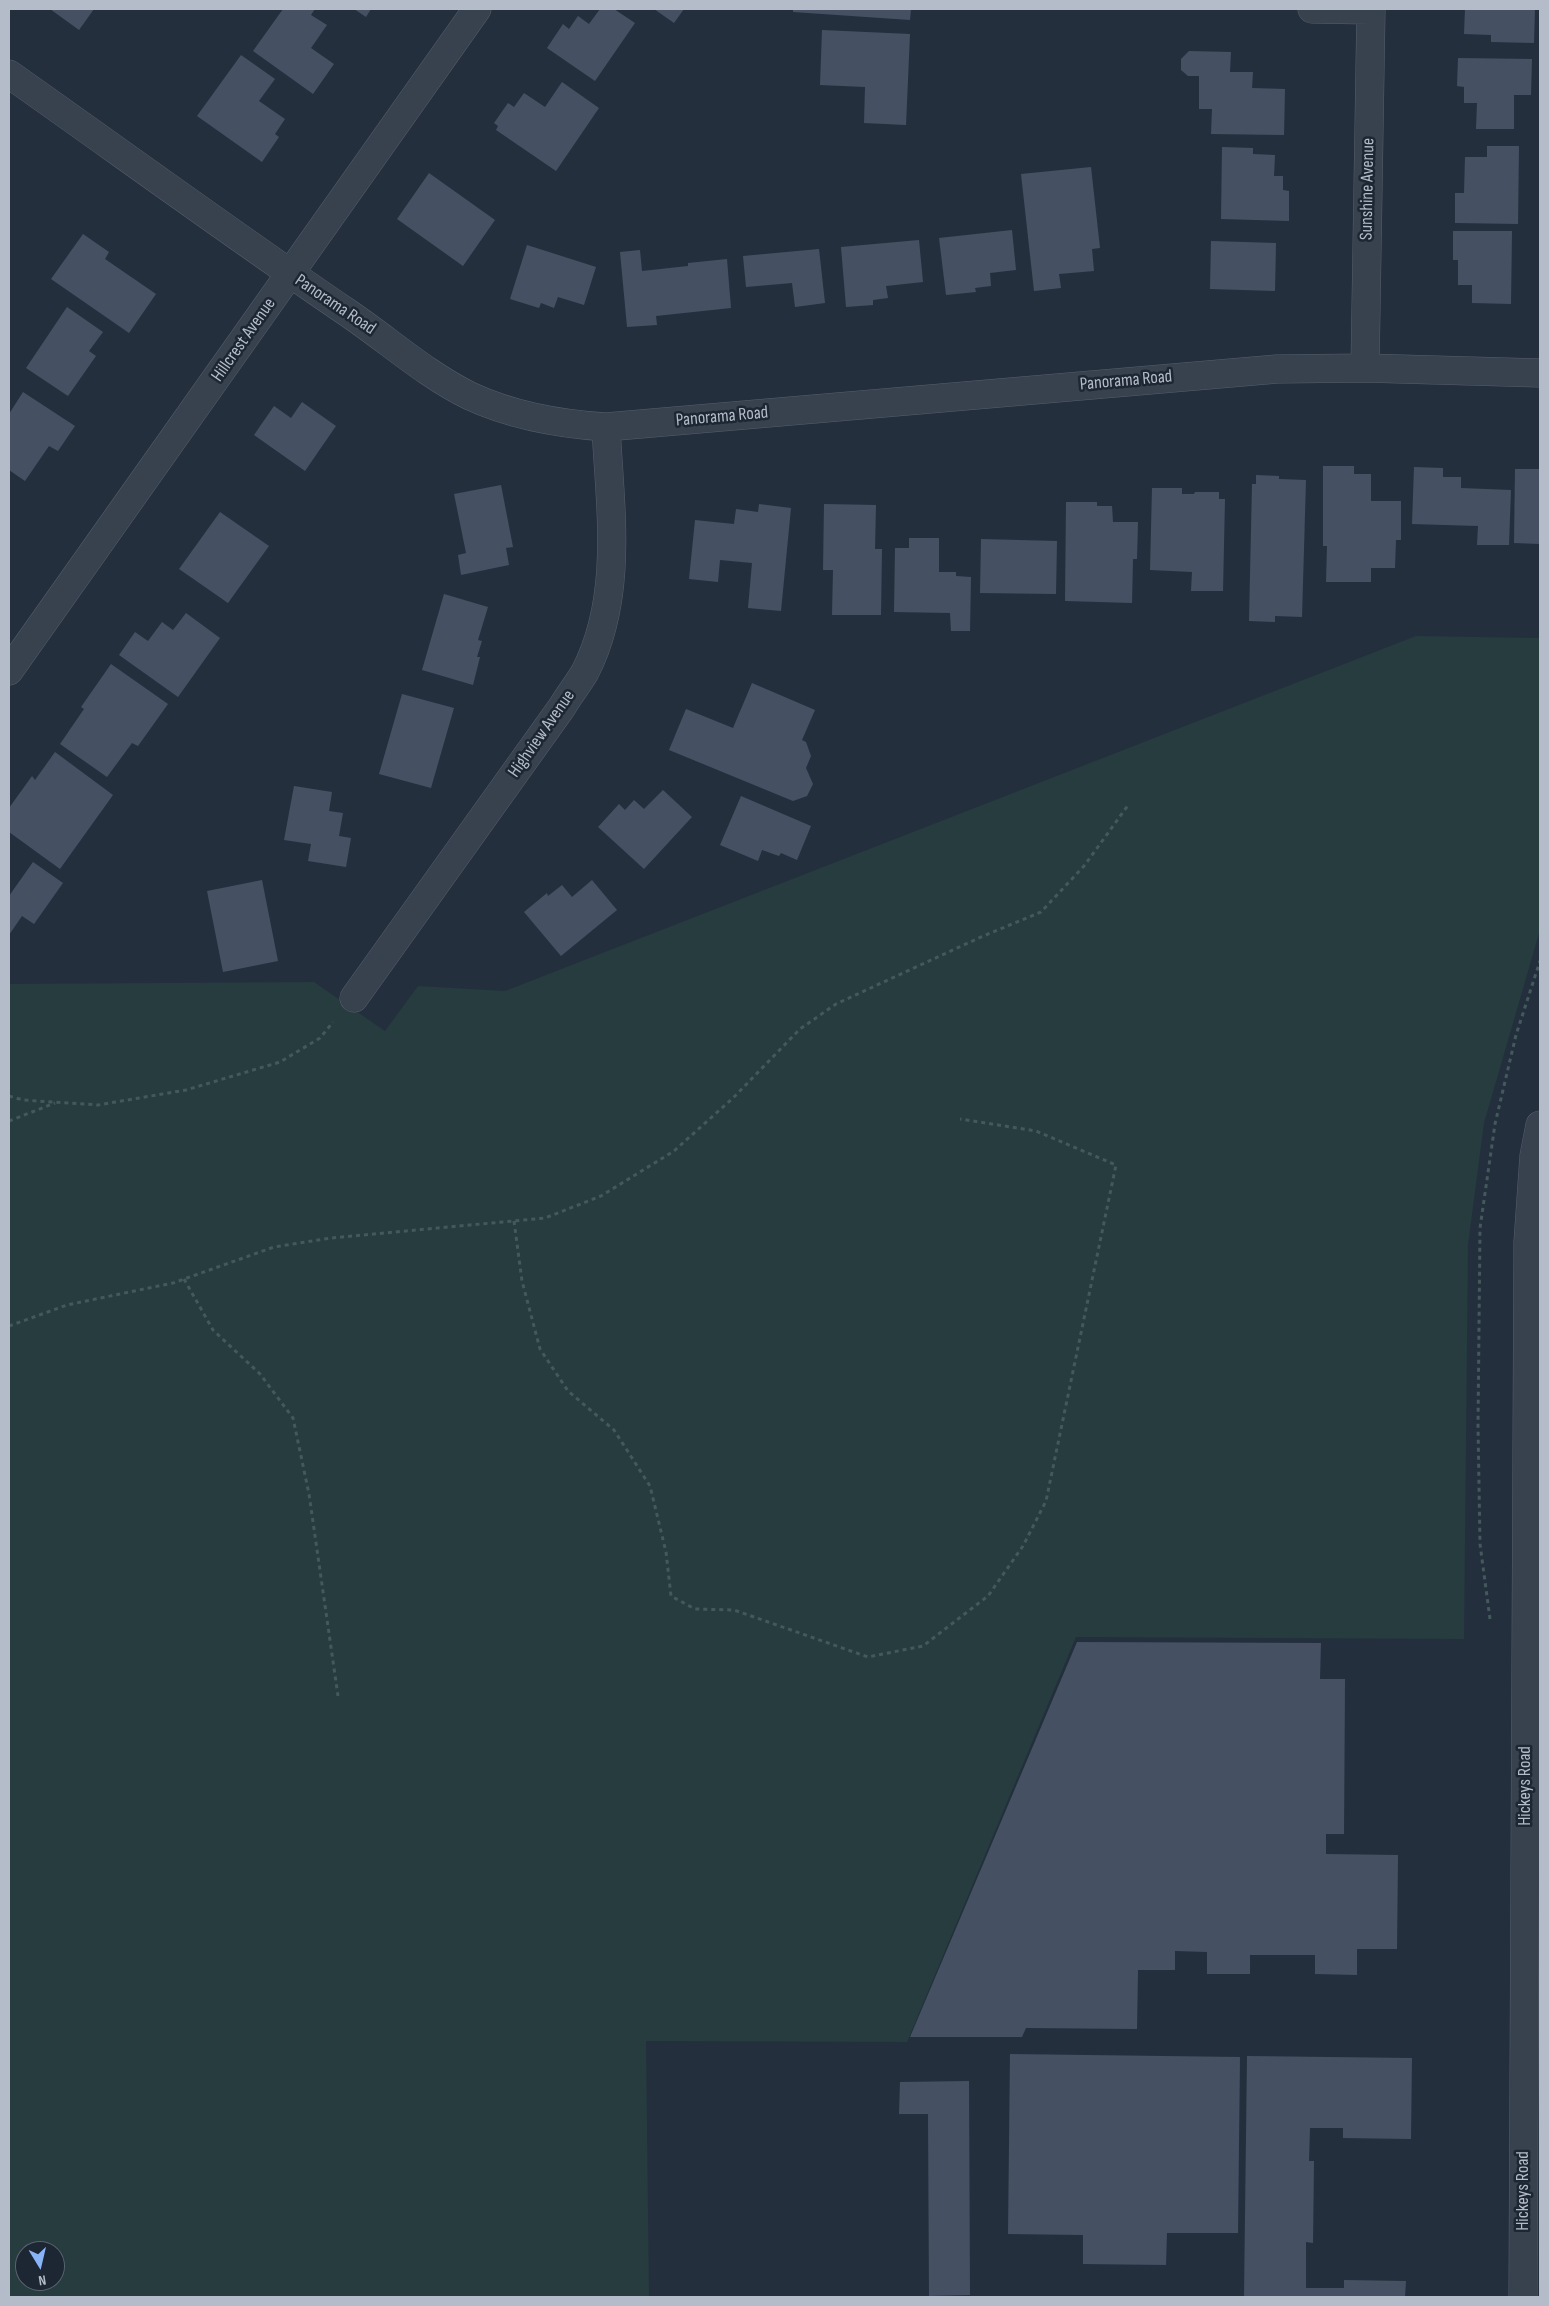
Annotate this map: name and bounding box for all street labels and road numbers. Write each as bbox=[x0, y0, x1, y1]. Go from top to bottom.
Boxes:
street label: Sunshine Avenue bbox=[1356, 138, 1380, 240]
street label: Panorama Road bbox=[291, 270, 379, 340]
street label: Hillcrest Avenue bbox=[207, 294, 281, 386]
street label: Panorama Road bbox=[1079, 366, 1173, 396]
street label: Panorama Road bbox=[675, 402, 769, 432]
street label: Highview Avenue bbox=[504, 686, 580, 782]
street label: Hickeys Road bbox=[1514, 1746, 1536, 1826]
street label: Hickeys Road bbox=[1512, 2151, 1534, 2231]

